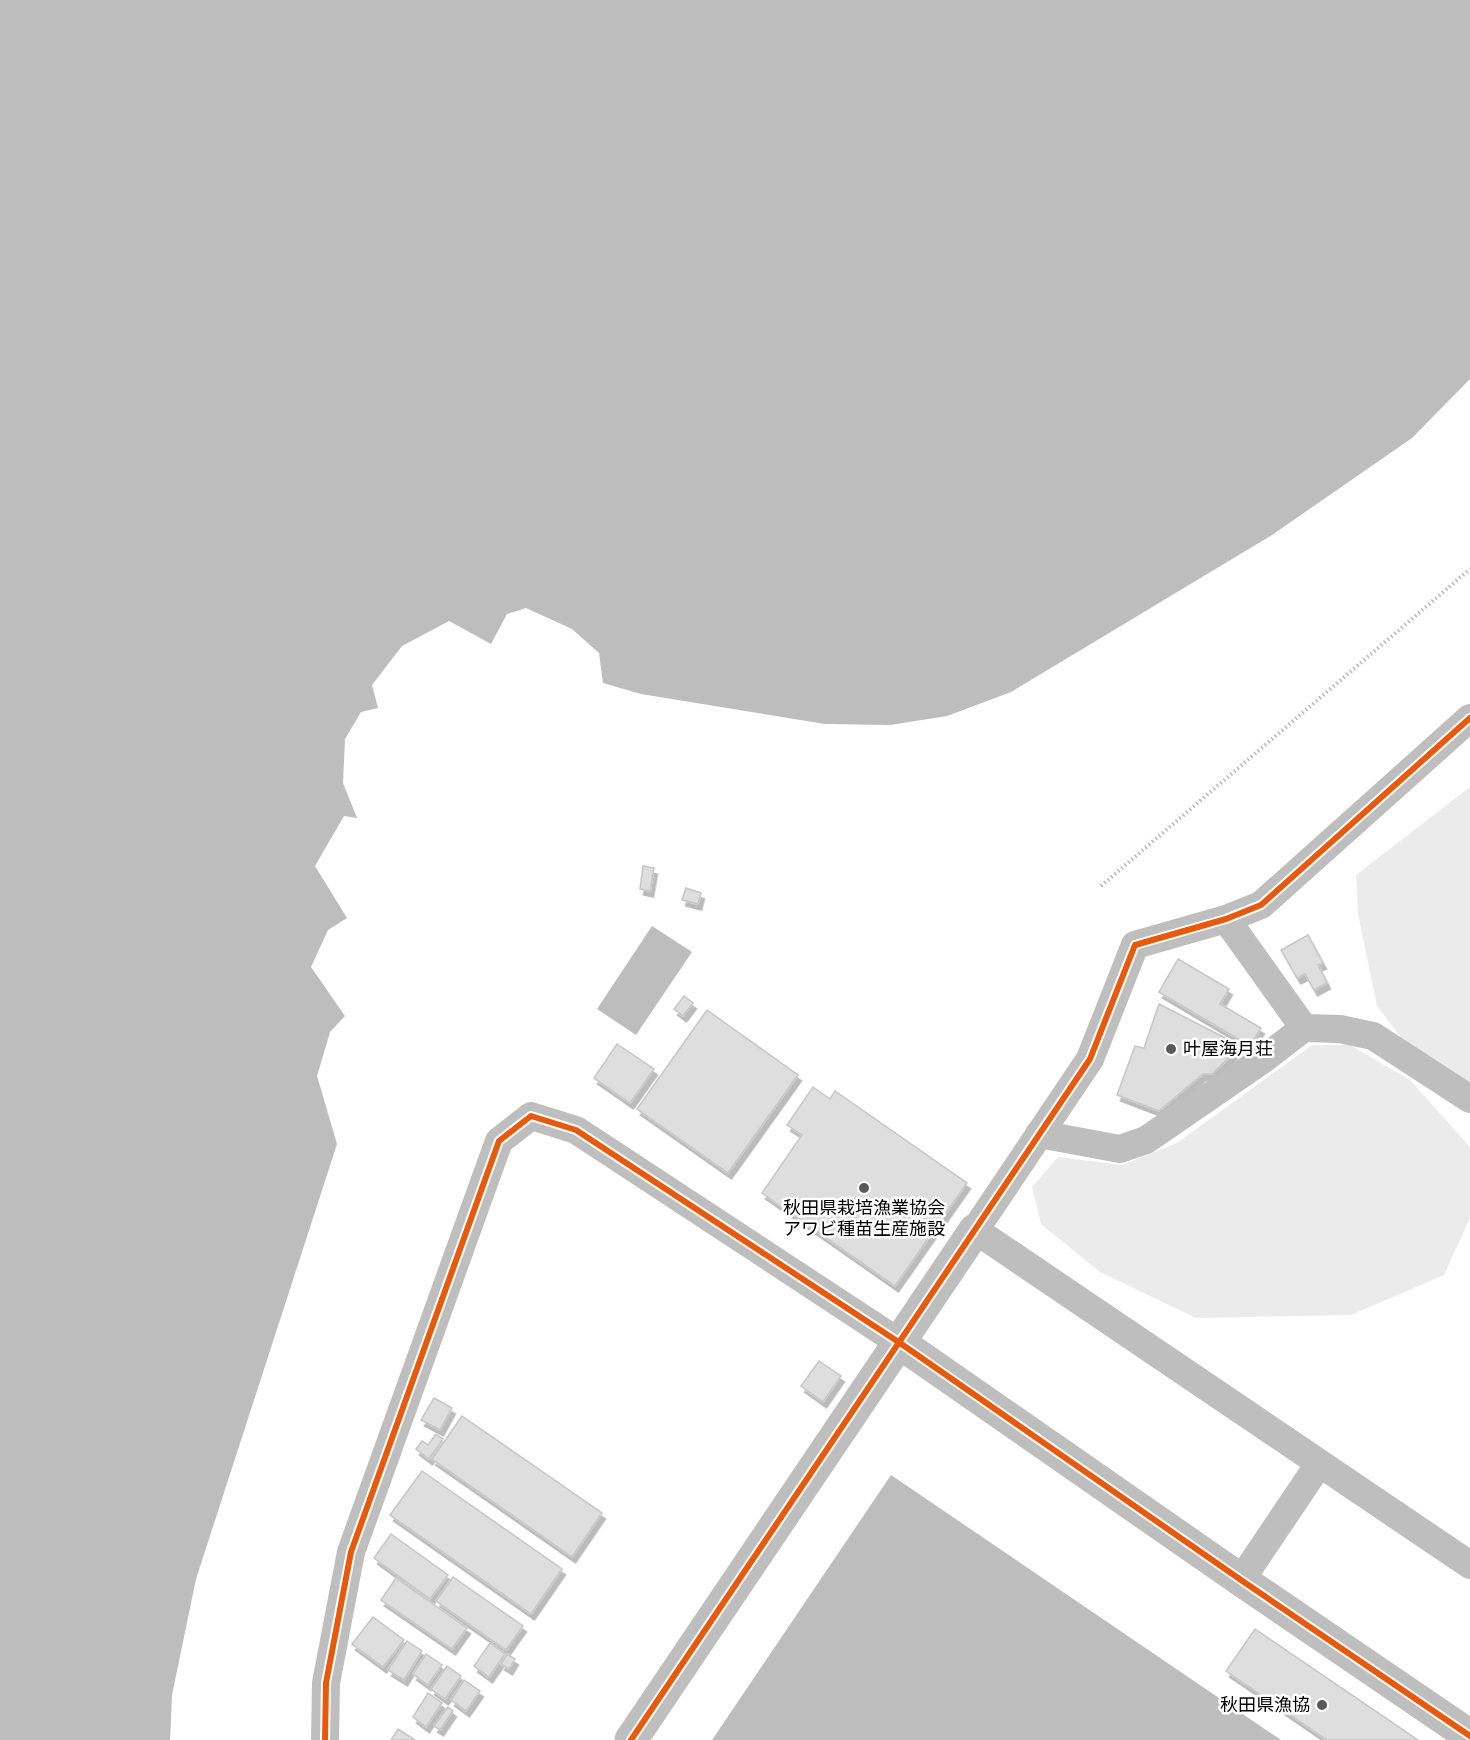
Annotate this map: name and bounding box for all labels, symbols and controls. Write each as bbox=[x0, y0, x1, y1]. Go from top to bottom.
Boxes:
place label: 叶屋海月荘 bbox=[1183, 1038, 1273, 1060]
marker: 叶屋海月荘 bbox=[1164, 1042, 1178, 1056]
marker: 秋田県栽培漁業協会 アワビ種苗生産施設 bbox=[857, 1181, 871, 1195]
place label: 秋田県栽培漁業協会 アワビ種苗生産施設 bbox=[783, 1197, 945, 1240]
place label: 秋田県漁協 bbox=[1220, 1694, 1310, 1716]
marker: 秋田県漁協 bbox=[1315, 1698, 1329, 1712]

